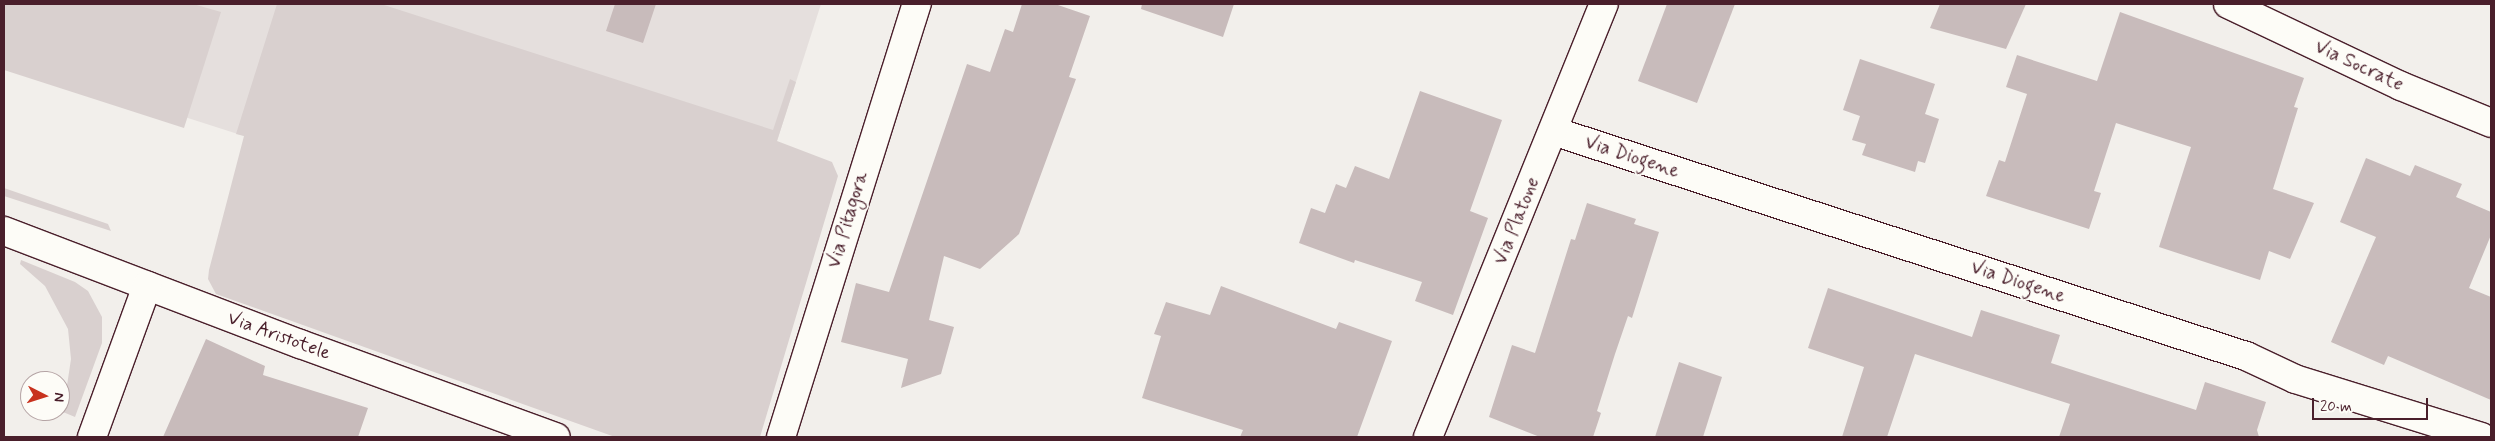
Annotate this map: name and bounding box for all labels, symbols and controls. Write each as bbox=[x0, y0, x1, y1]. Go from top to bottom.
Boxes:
street label: Via Socrate bbox=[2311, 36, 2407, 96]
street label: Via Diogene bbox=[1582, 131, 1682, 183]
street label: Via Pitagora bbox=[823, 170, 873, 270]
street label: Via Platone bbox=[1490, 175, 1544, 267]
street label: Via Diogene bbox=[1968, 256, 2068, 308]
street label: Via Aristotele bbox=[224, 307, 334, 365]
north arrow bbox=[20, 371, 70, 421]
scale bar bbox=[2315, 388, 2431, 420]
text: N bbox=[50, 392, 68, 403]
text: 20 m bbox=[2320, 397, 2352, 417]

